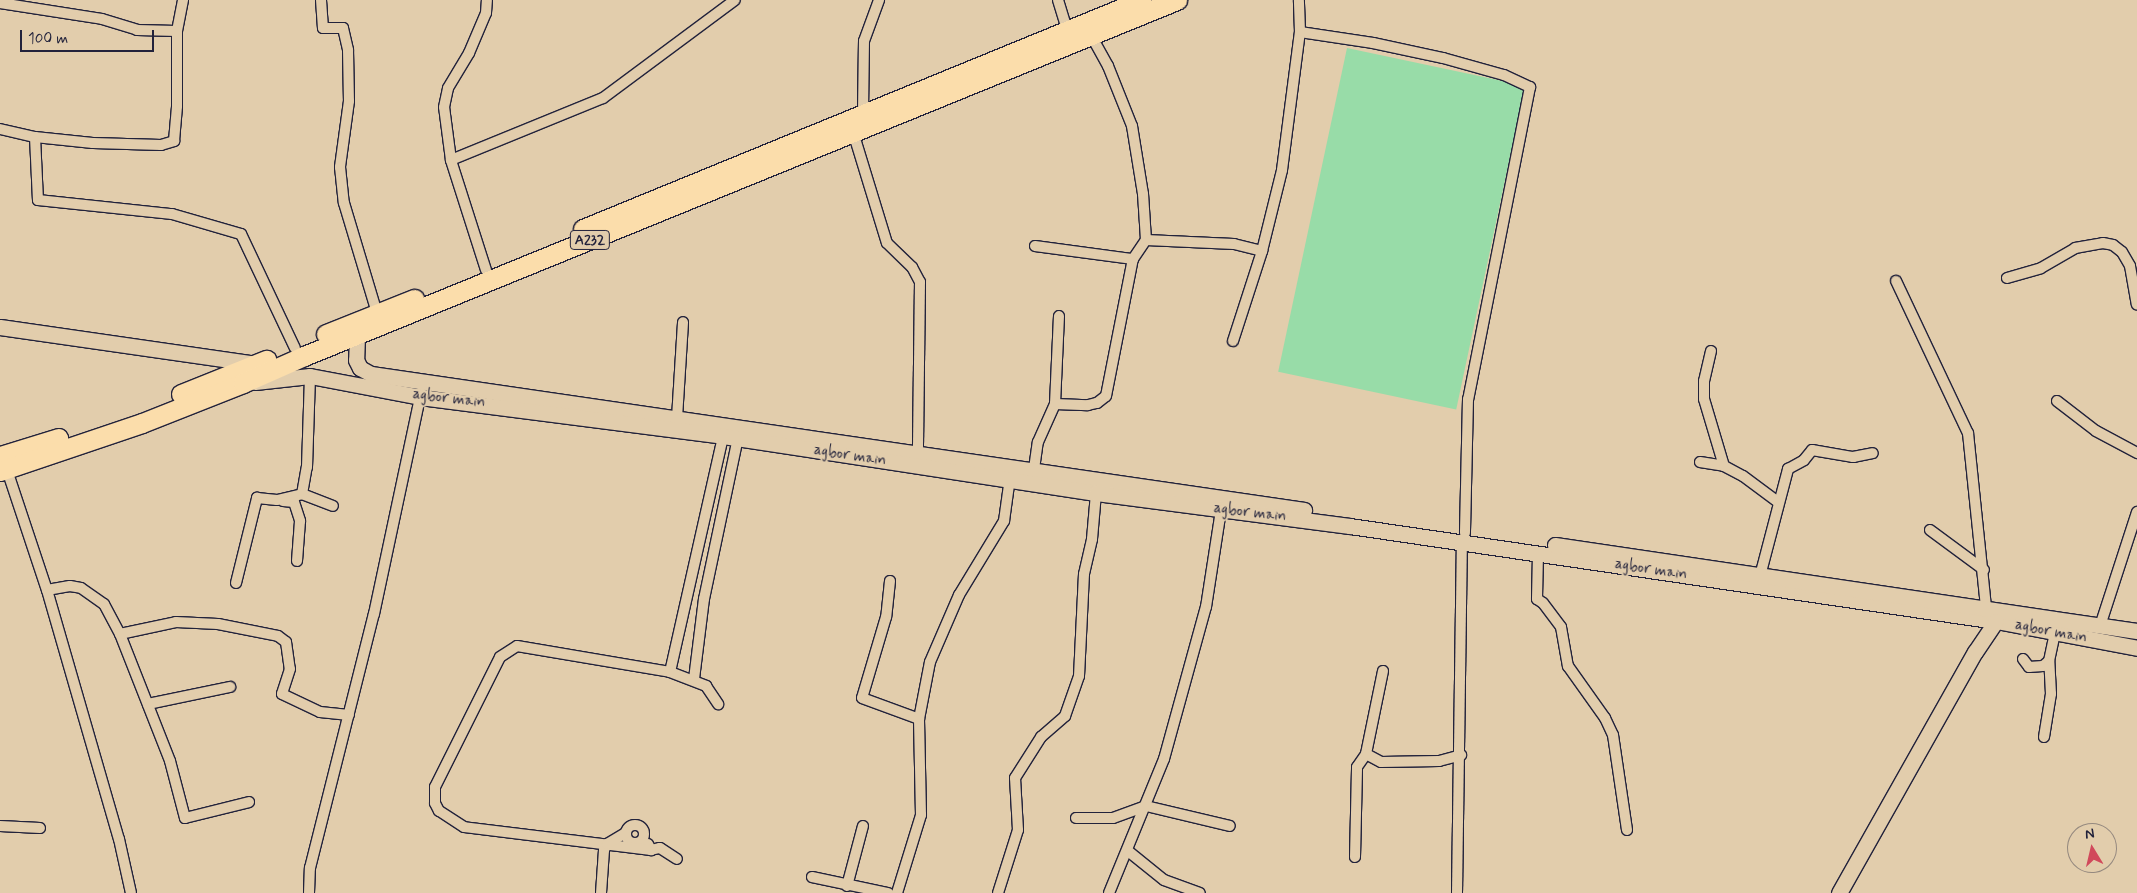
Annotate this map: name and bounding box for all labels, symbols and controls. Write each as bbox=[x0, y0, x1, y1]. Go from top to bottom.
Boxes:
scale bar bbox=[22, 20, 156, 52]
text: 100 m bbox=[28, 29, 68, 49]
road number: A232 bbox=[569, 228, 611, 252]
street label: agbor main bbox=[412, 386, 486, 412]
street label: agbor main bbox=[813, 441, 887, 471]
street label: agbor main bbox=[1213, 500, 1287, 526]
street label: agbor main bbox=[1614, 555, 1688, 585]
street label: agbor main bbox=[2014, 616, 2088, 648]
north arrow bbox=[2067, 823, 2117, 873]
text: N bbox=[2084, 825, 2096, 844]

